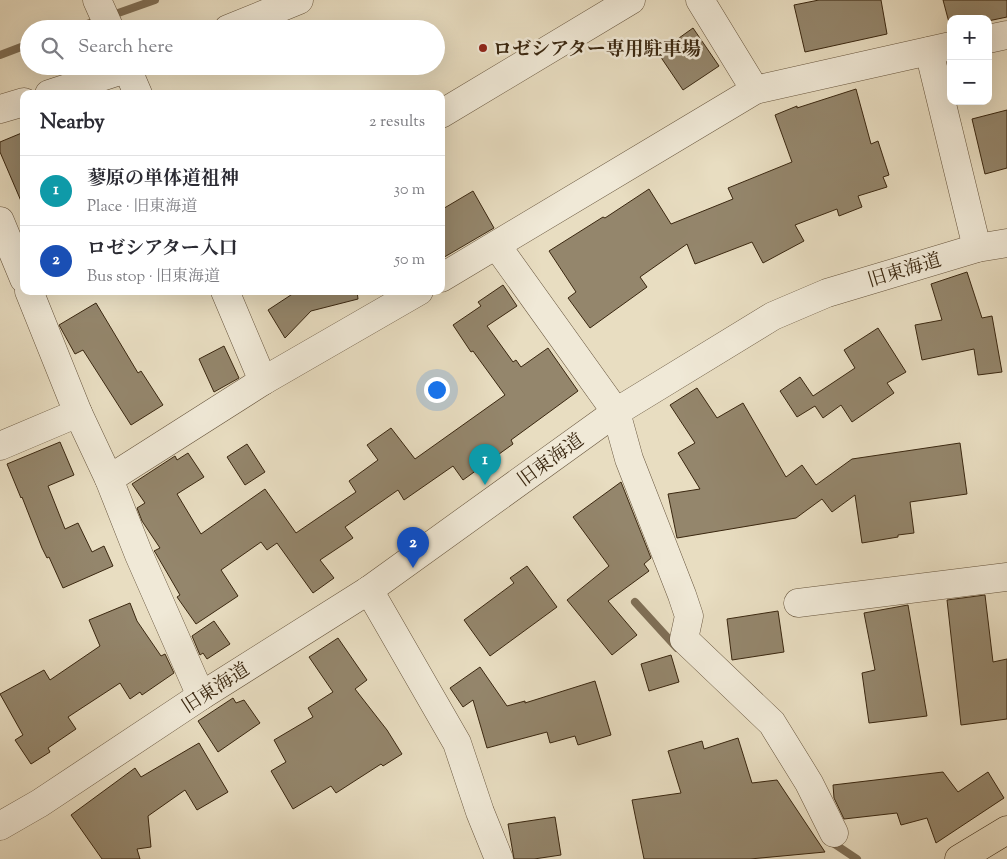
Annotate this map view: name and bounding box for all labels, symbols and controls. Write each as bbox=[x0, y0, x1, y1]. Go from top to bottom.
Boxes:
map controls bbox=[947, 15, 992, 105]
button: + bbox=[947, 15, 992, 60]
search box bbox=[20, 20, 445, 75]
icon: search bbox=[38, 34, 66, 62]
text: Search here bbox=[78, 34, 173, 61]
place label: ロゼシアター専用駐車場 bbox=[493, 37, 701, 64]
marker: ロゼシアター専用駐車場 bbox=[477, 42, 489, 54]
button: − bbox=[947, 60, 992, 105]
text: Nearby bbox=[40, 108, 105, 138]
text: 2 results bbox=[369, 111, 425, 134]
text: 蓼原の単体道祖神 bbox=[87, 166, 239, 193]
text: 1 bbox=[53, 179, 59, 202]
text: 30 m bbox=[394, 179, 425, 202]
text: Place · 旧東海道 bbox=[87, 196, 197, 219]
text: ロゼシアター入口 bbox=[87, 236, 238, 263]
street label: 旧東海道 bbox=[864, 247, 945, 295]
text: 2 bbox=[52, 249, 60, 272]
text: 50 m bbox=[394, 249, 425, 272]
text: Bus stop · 旧東海道 bbox=[87, 266, 220, 289]
your location bbox=[424, 377, 450, 403]
street label: 旧東海道 bbox=[513, 428, 590, 494]
pin: 1 bbox=[469, 444, 501, 485]
pin: 2 bbox=[397, 527, 429, 568]
street label: 旧東海道 bbox=[177, 657, 256, 721]

